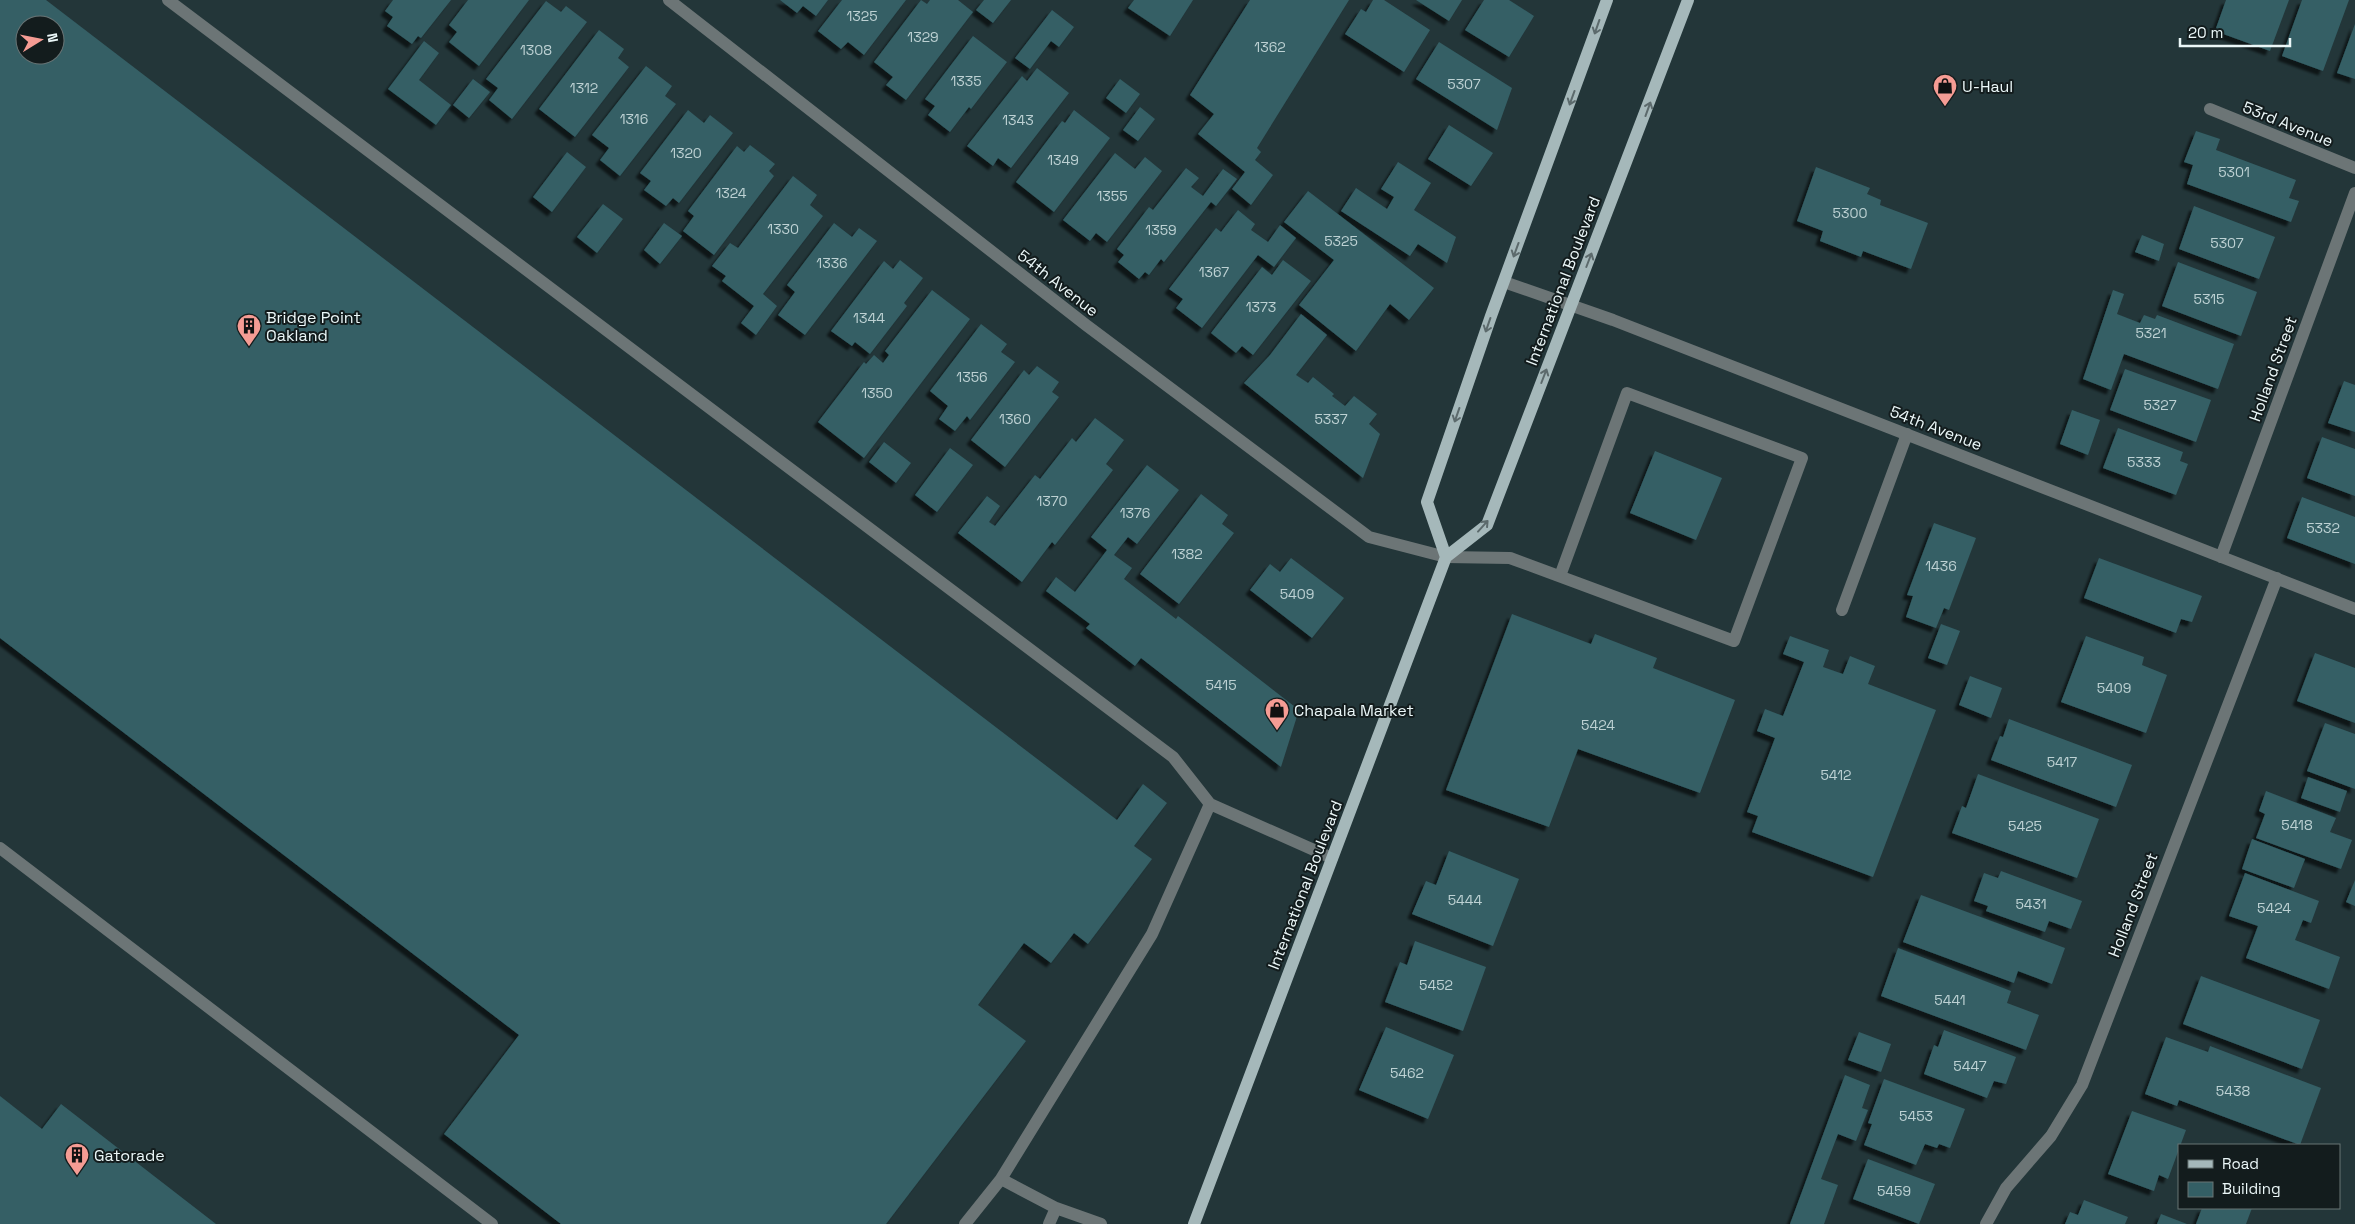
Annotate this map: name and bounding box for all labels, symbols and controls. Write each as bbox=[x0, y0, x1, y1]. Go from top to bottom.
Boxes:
house number: 1325 bbox=[846, 7, 878, 25]
north arrow bbox=[15, 15, 65, 65]
scale bar bbox=[2180, 15, 2290, 47]
one-way arrow bbox=[1592, 18, 1602, 34]
text: 20 m bbox=[2188, 23, 2223, 42]
house number: 1329 bbox=[907, 28, 939, 46]
text: N bbox=[43, 32, 62, 44]
house number: 1362 bbox=[1254, 38, 1286, 56]
house number: 1308 bbox=[520, 41, 552, 59]
house number: 1335 bbox=[950, 72, 982, 90]
shop icon: U-Haul bbox=[1932, 73, 1958, 107]
house number: 5307 bbox=[1447, 75, 1481, 93]
place label: U-Haul bbox=[1962, 76, 2013, 97]
house number: 1312 bbox=[570, 79, 598, 97]
one-way arrow bbox=[1567, 90, 1576, 105]
street label: 53rd Avenue bbox=[2240, 96, 2336, 152]
one-way arrow bbox=[1643, 101, 1653, 117]
house number: 1316 bbox=[620, 110, 648, 128]
house number: 1343 bbox=[1002, 111, 1034, 129]
house number: 1320 bbox=[670, 144, 702, 162]
house number: 1349 bbox=[1047, 151, 1079, 169]
house number: 5301 bbox=[2218, 163, 2250, 181]
house number: 1324 bbox=[715, 184, 747, 202]
house number: 1355 bbox=[1096, 187, 1128, 205]
street label: International Boulevard bbox=[1521, 193, 1605, 369]
house number: 5300 bbox=[1833, 204, 1867, 222]
house number: 1330 bbox=[767, 220, 799, 238]
house number: 1359 bbox=[1145, 221, 1177, 239]
house number: 5325 bbox=[1324, 232, 1358, 250]
house number: 5307 bbox=[2210, 234, 2244, 252]
one-way arrow bbox=[1511, 242, 1520, 258]
street label: 54th Avenue bbox=[1013, 245, 1103, 321]
one-way arrow bbox=[1585, 253, 1594, 268]
house number: 1336 bbox=[816, 254, 848, 272]
house number: 1367 bbox=[1199, 263, 1229, 281]
house number: 5315 bbox=[2194, 290, 2224, 308]
house number: 1373 bbox=[1246, 298, 1276, 316]
place label: Bridge Point Oakland bbox=[266, 307, 361, 346]
house number: 1344 bbox=[853, 309, 885, 327]
building icon: Bridge Point Oakland bbox=[236, 313, 262, 347]
street label: Holland Street bbox=[2244, 313, 2302, 425]
one-way arrow bbox=[1483, 317, 1492, 333]
house number: 5321 bbox=[2135, 324, 2167, 342]
house number: 1356 bbox=[956, 368, 988, 386]
one-way arrow bbox=[1540, 369, 1549, 384]
house number: 1350 bbox=[861, 384, 893, 402]
house number: 5327 bbox=[2143, 396, 2177, 414]
street label: 54th Avenue bbox=[1887, 401, 1985, 455]
one-way arrow bbox=[1452, 407, 1461, 423]
house number: 1360 bbox=[999, 410, 1031, 428]
house number: 5337 bbox=[1314, 410, 1348, 428]
house number: 5333 bbox=[2127, 453, 2161, 471]
house number: 1370 bbox=[1036, 492, 1068, 510]
house number: 1376 bbox=[1120, 504, 1150, 522]
house number: 5332 bbox=[2306, 519, 2340, 537]
one-way arrow bbox=[1477, 520, 1489, 533]
house number: 1382 bbox=[1171, 545, 1203, 563]
house number: 1436 bbox=[1925, 557, 1957, 575]
house number: 5409 bbox=[1280, 585, 1314, 603]
house number: 5415 bbox=[1205, 676, 1237, 694]
house number: 5409 bbox=[2097, 679, 2131, 697]
shop icon: Chapala Market bbox=[1264, 697, 1290, 731]
place label: Chapala Market bbox=[1294, 700, 1414, 721]
house number: 5424 bbox=[1581, 716, 1615, 734]
house number: 5417 bbox=[2047, 753, 2077, 771]
house number: 5412 bbox=[1820, 766, 1852, 784]
street label: International Boulevard bbox=[1263, 797, 1347, 973]
house number: 5418 bbox=[2281, 816, 2313, 834]
house number: 5425 bbox=[2008, 817, 2042, 835]
street label: Holland Street bbox=[2103, 850, 2163, 960]
house number: 5444 bbox=[1448, 891, 1483, 909]
house number: 5431 bbox=[2015, 895, 2047, 913]
house number: 5424 bbox=[2257, 899, 2291, 917]
house number: 5452 bbox=[1419, 976, 1453, 994]
house number: 5441 bbox=[1934, 991, 1966, 1009]
house number: 5447 bbox=[1953, 1057, 1987, 1075]
house number: 5462 bbox=[1390, 1064, 1424, 1082]
house number: 5438 bbox=[2216, 1082, 2250, 1100]
house number: 5453 bbox=[1899, 1107, 1933, 1125]
building icon: Gatorade bbox=[64, 1142, 90, 1176]
legend bbox=[2178, 1144, 2340, 1209]
place label: Gatorade bbox=[94, 1145, 165, 1166]
text: Road bbox=[2222, 1154, 2259, 1173]
text: Building bbox=[2222, 1179, 2281, 1198]
house number: 5459 bbox=[1877, 1182, 1911, 1200]

